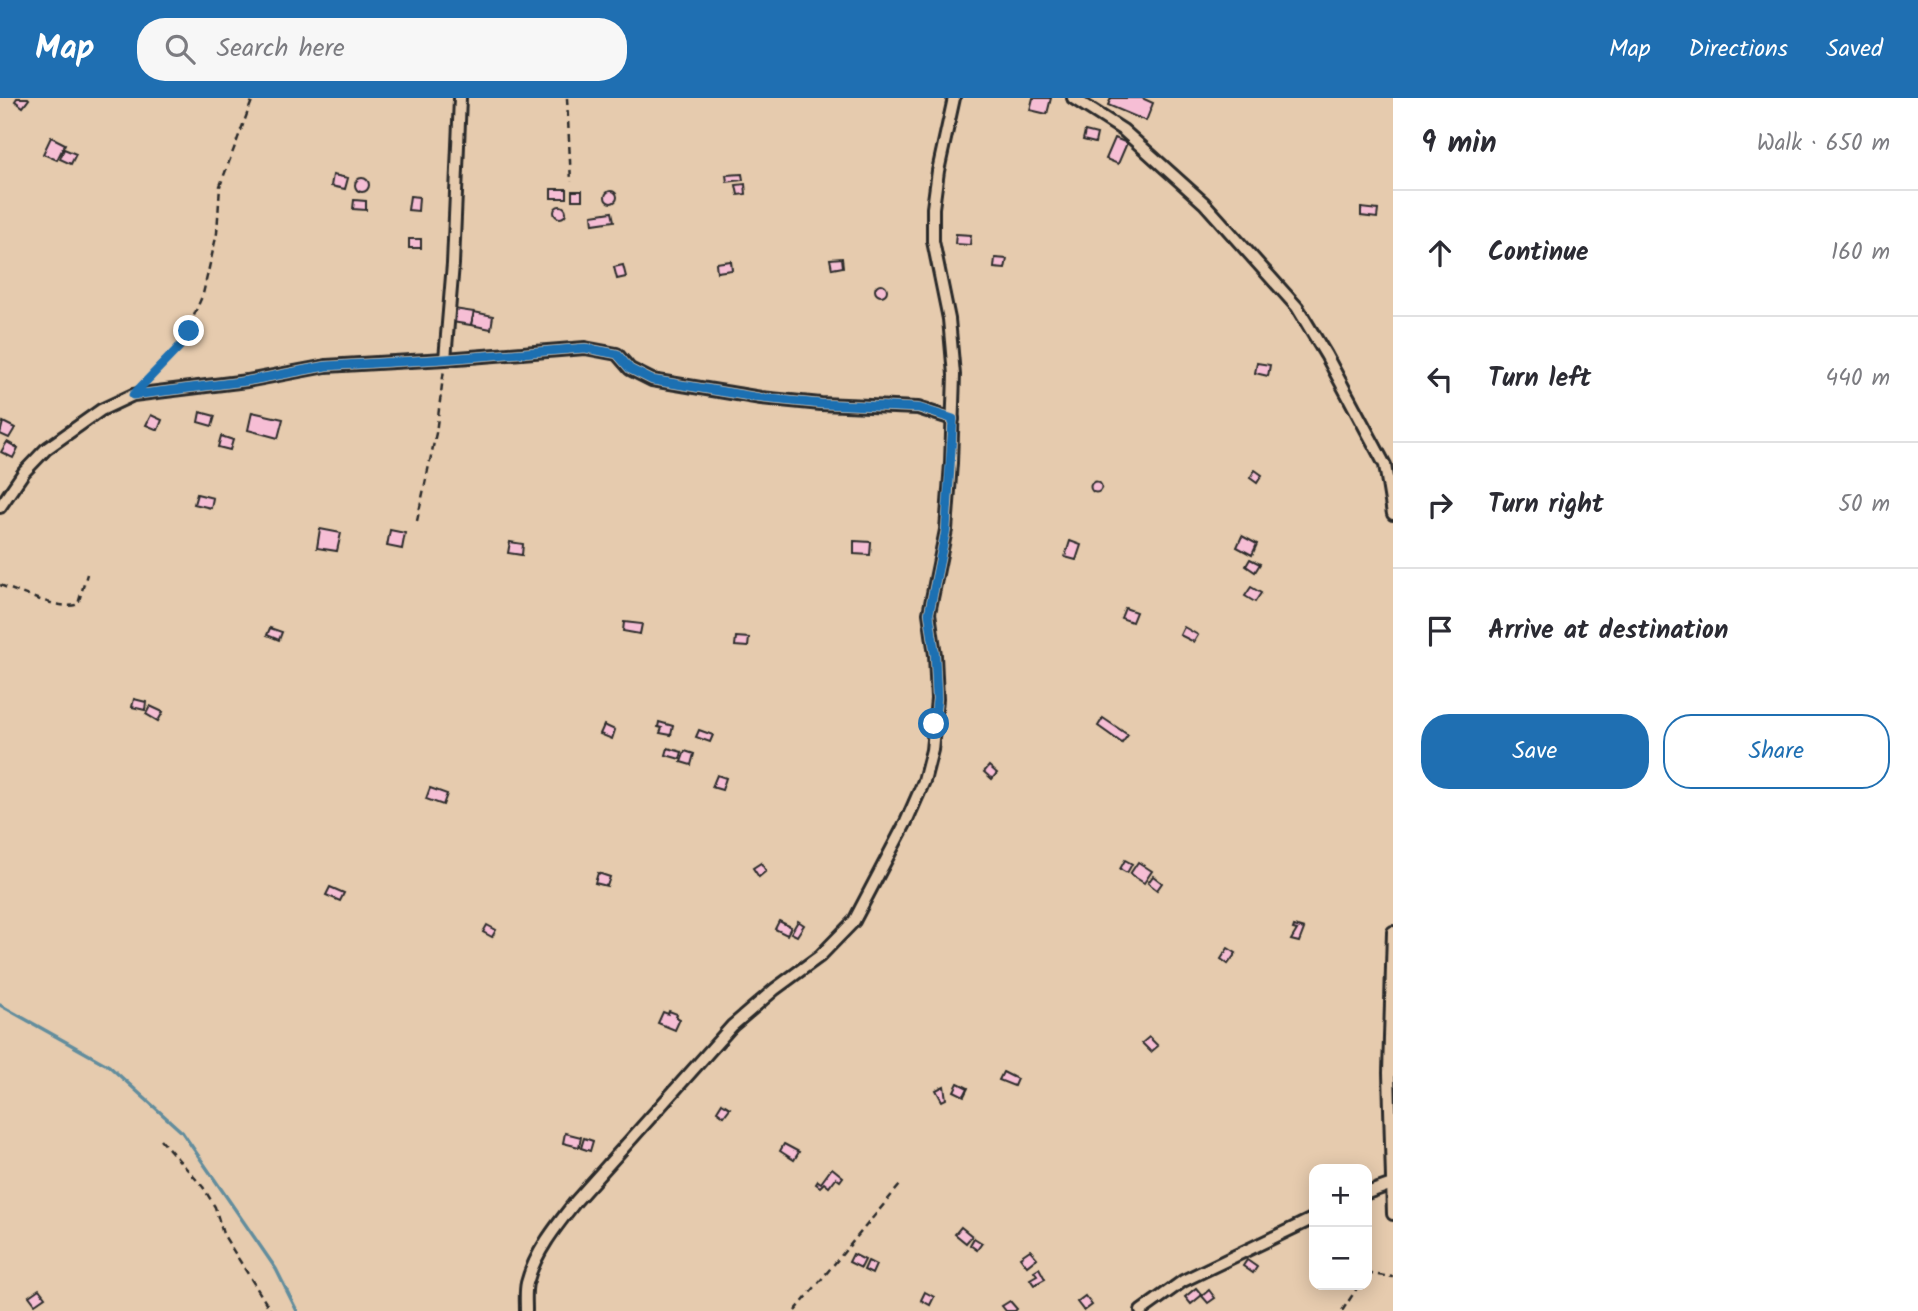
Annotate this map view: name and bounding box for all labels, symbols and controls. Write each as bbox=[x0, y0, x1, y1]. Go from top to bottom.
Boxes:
search box bbox=[137, 18, 627, 81]
text: Map bbox=[35, 23, 95, 76]
text: Search here bbox=[217, 28, 345, 70]
icon: search bbox=[161, 30, 199, 68]
text: Map bbox=[1609, 30, 1651, 69]
text: Directions bbox=[1689, 30, 1788, 69]
text: Saved bbox=[1826, 30, 1883, 69]
text: 9 min bbox=[1421, 120, 1497, 168]
text: Walk · 650 m bbox=[1757, 126, 1890, 162]
text: Continue bbox=[1488, 232, 1589, 274]
icon: ahead bbox=[1421, 234, 1459, 272]
text: 160 m bbox=[1831, 235, 1890, 271]
route end bbox=[173, 315, 204, 346]
text: Turn left bbox=[1488, 358, 1591, 400]
icon: left bbox=[1421, 360, 1459, 398]
text: 440 m bbox=[1826, 361, 1890, 397]
text: Turn right bbox=[1488, 484, 1604, 526]
icon: right bbox=[1421, 486, 1459, 524]
text: 50 m bbox=[1839, 487, 1890, 523]
text: Arrive at destination bbox=[1488, 610, 1728, 652]
icon: arrive bbox=[1421, 612, 1459, 650]
route start bbox=[918, 708, 949, 739]
button: Save bbox=[1421, 714, 1649, 789]
button: Share bbox=[1663, 714, 1890, 789]
map controls bbox=[1309, 1164, 1372, 1290]
button: + bbox=[1309, 1164, 1372, 1227]
button: − bbox=[1309, 1227, 1372, 1290]

